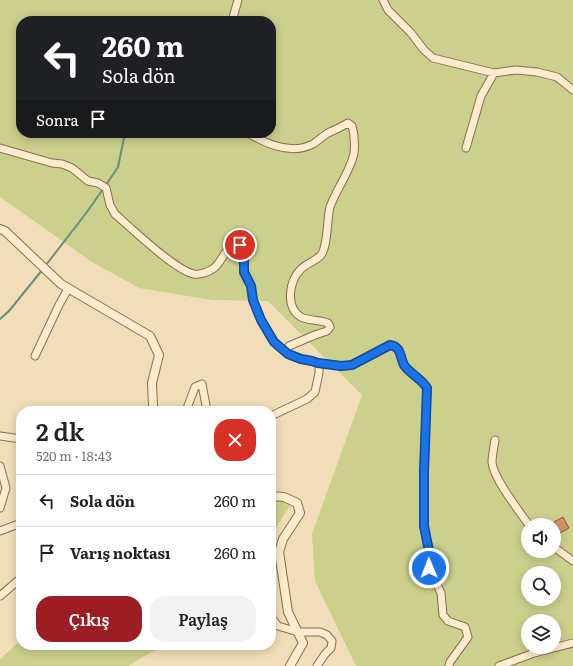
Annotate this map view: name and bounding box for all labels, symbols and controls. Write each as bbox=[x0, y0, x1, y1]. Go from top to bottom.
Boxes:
text: 260 m bbox=[102, 24, 184, 66]
icon: left bbox=[36, 32, 88, 84]
text: Sola dön bbox=[102, 62, 176, 89]
text: Sonra bbox=[36, 108, 79, 131]
icon: arrive bbox=[87, 108, 109, 130]
pin bbox=[223, 228, 257, 262]
icon: arrive bbox=[229, 234, 251, 256]
text: 2 dk bbox=[36, 413, 84, 448]
button: close bbox=[214, 419, 256, 461]
text: 520 m · 18:43 bbox=[36, 446, 112, 465]
text: Sola dön bbox=[70, 489, 135, 512]
text: 260 m bbox=[214, 489, 256, 512]
icon: left bbox=[36, 490, 58, 512]
map controls bbox=[521, 518, 561, 654]
button: sound bbox=[521, 518, 561, 558]
text: Varış noktası bbox=[70, 541, 170, 564]
text: 260 m bbox=[214, 541, 256, 564]
icon: arrive bbox=[36, 542, 58, 564]
position arrow bbox=[408, 547, 450, 589]
button: search bbox=[521, 566, 561, 606]
button: Çıkış bbox=[36, 596, 142, 642]
button: Paylaş bbox=[150, 596, 256, 642]
button: layers bbox=[521, 614, 561, 654]

